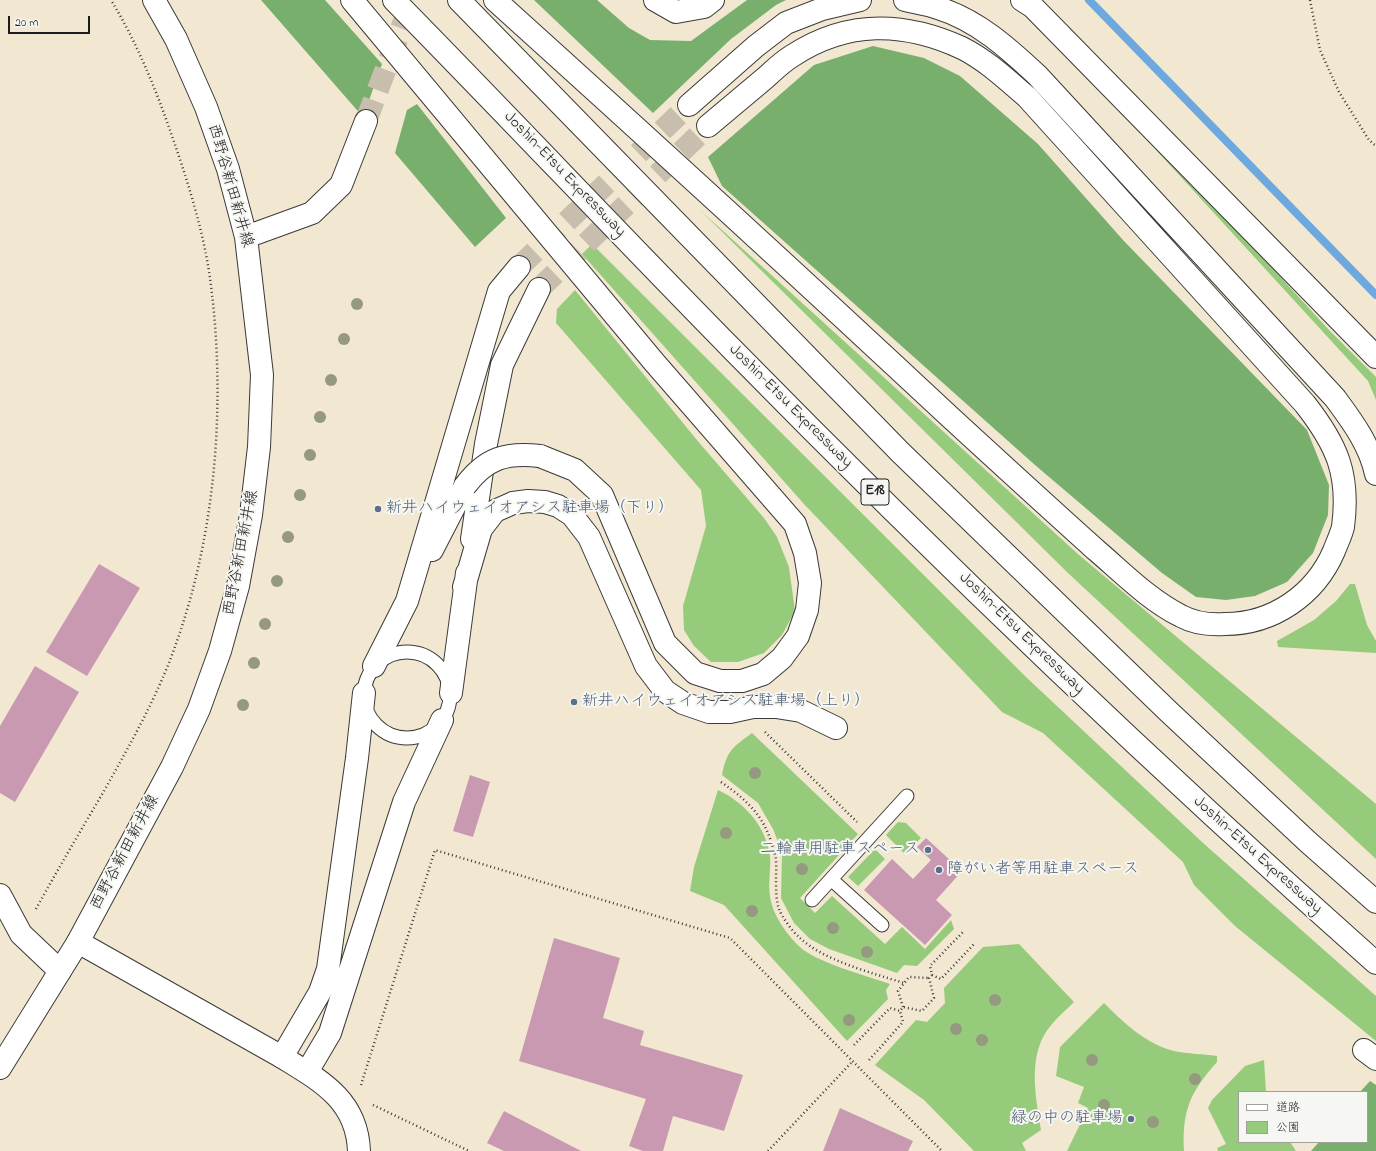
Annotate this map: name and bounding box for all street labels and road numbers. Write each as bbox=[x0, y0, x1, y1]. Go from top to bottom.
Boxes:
street label: Joshin-Etsu Expressway bbox=[499, 108, 629, 242]
street label: 西野谷新田新井線 bbox=[202, 122, 256, 250]
street label: Joshin-Etsu Expressway bbox=[724, 341, 856, 473]
road number: E18 bbox=[861, 479, 889, 505]
street label: 西野谷新田新井線 bbox=[220, 488, 264, 618]
street label: Joshin-Etsu Expressway bbox=[954, 569, 1088, 699]
street label: 西野谷新田新井線 bbox=[87, 792, 165, 914]
street label: Joshin-Etsu Expressway bbox=[1189, 793, 1325, 919]

